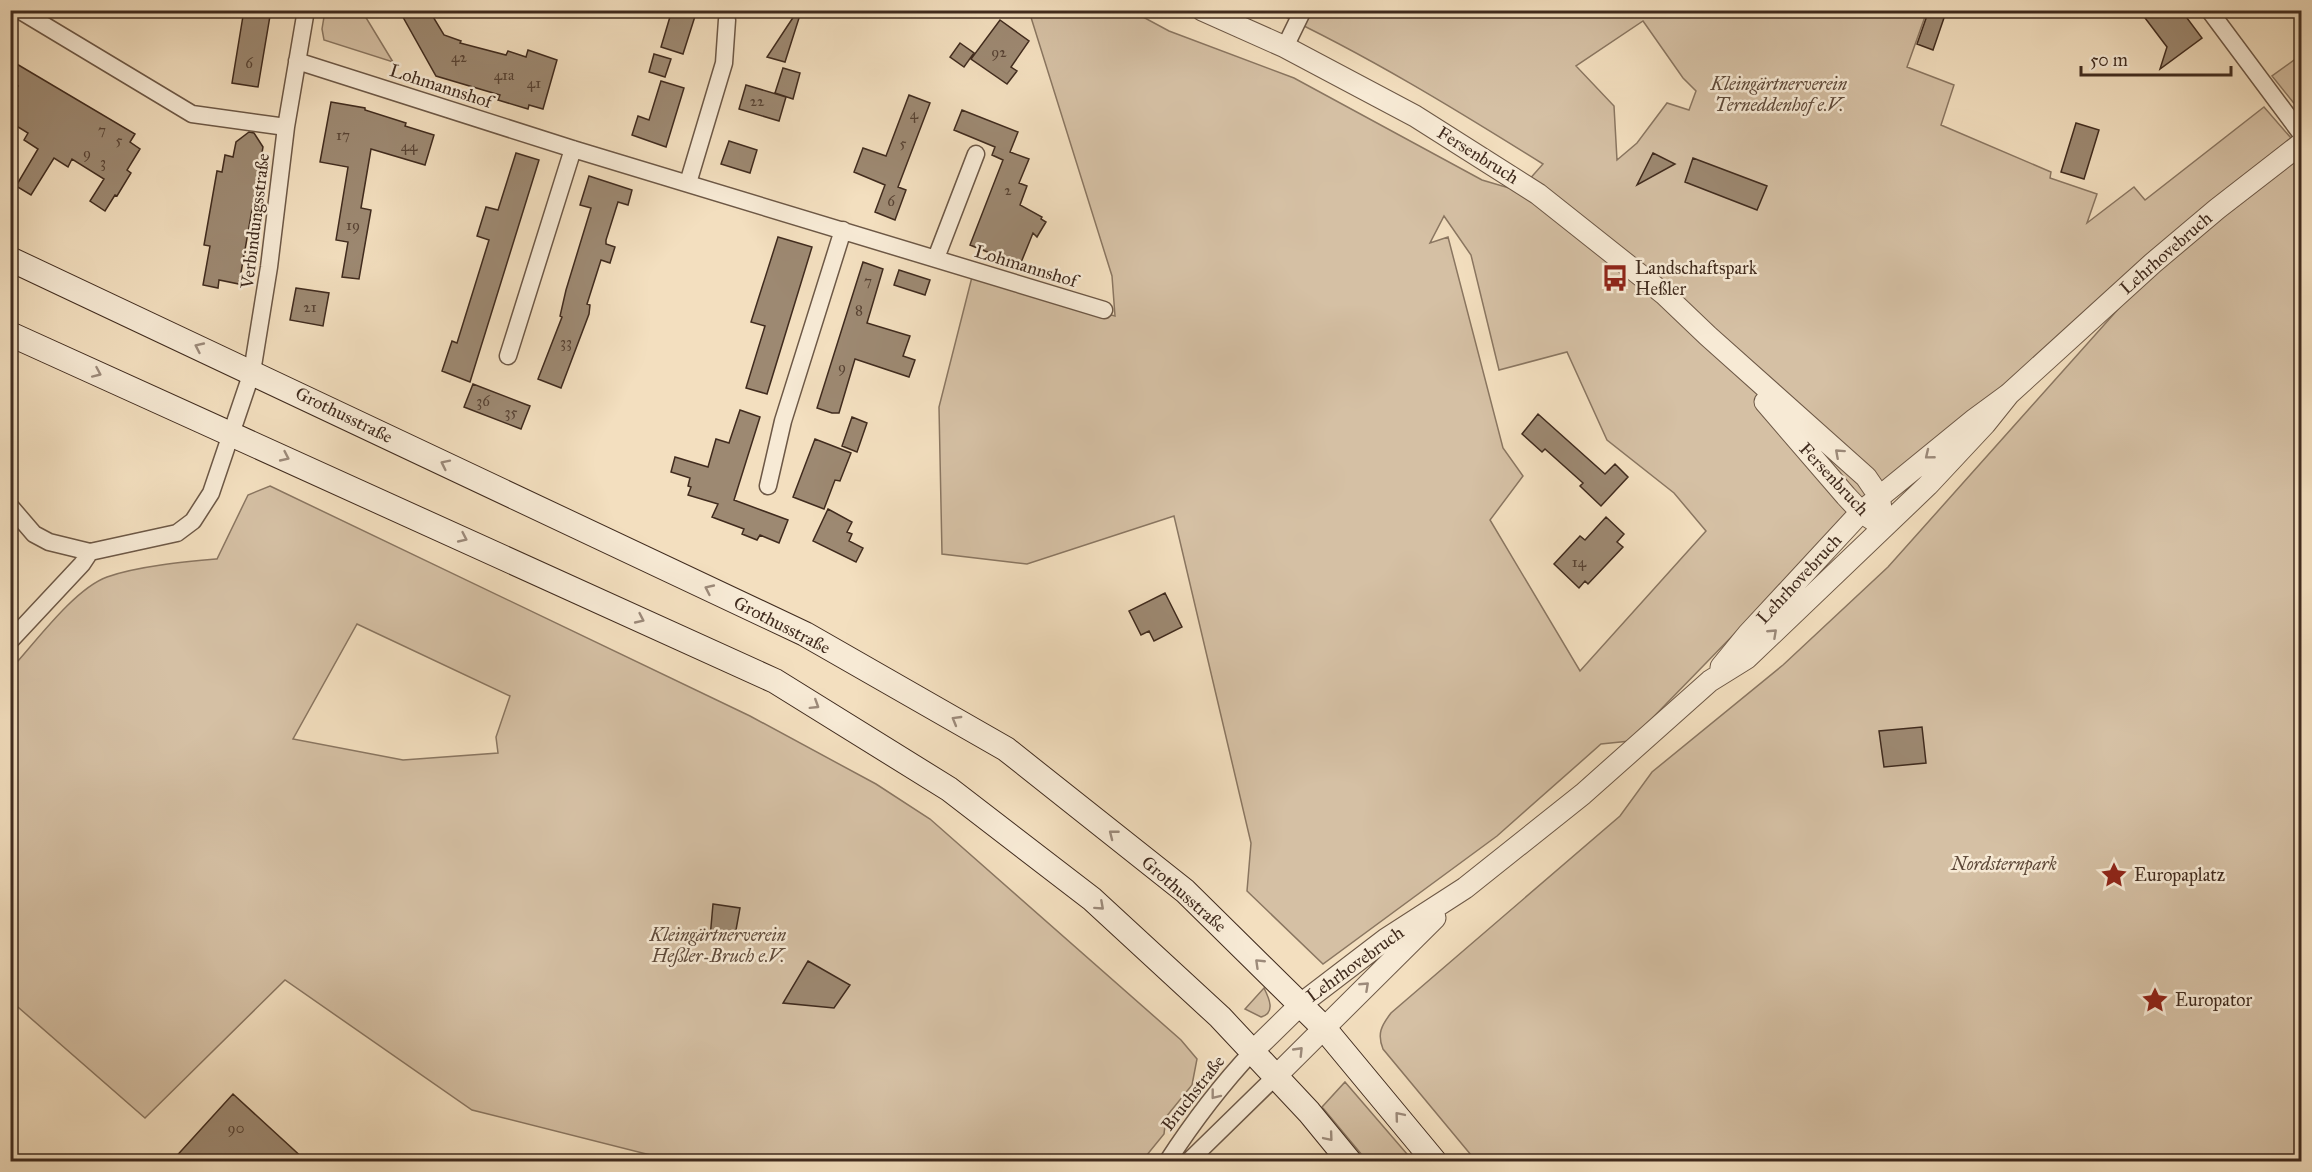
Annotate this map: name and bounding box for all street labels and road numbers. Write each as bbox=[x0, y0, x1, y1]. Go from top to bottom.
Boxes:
street label: Lohmannshof bbox=[387, 59, 498, 114]
street label: Fersenbruch bbox=[1433, 121, 1523, 189]
street label: Verbindungsstraße bbox=[236, 152, 275, 291]
street label: Lehrhovebruch bbox=[2115, 207, 2217, 299]
street label: Lohmannshof bbox=[972, 240, 1083, 293]
street label: Grothusstraße bbox=[292, 382, 396, 448]
street label: Fersenbruch bbox=[1795, 438, 1873, 520]
street label: Lehrhovebruch bbox=[1752, 529, 1846, 629]
street label: Grothusstraße bbox=[730, 591, 834, 659]
street label: Grothusstraße bbox=[1137, 851, 1231, 937]
street label: Lehrhovebruch bbox=[1302, 921, 1408, 1007]
street label: Bruchstraße bbox=[1157, 1051, 1229, 1135]

